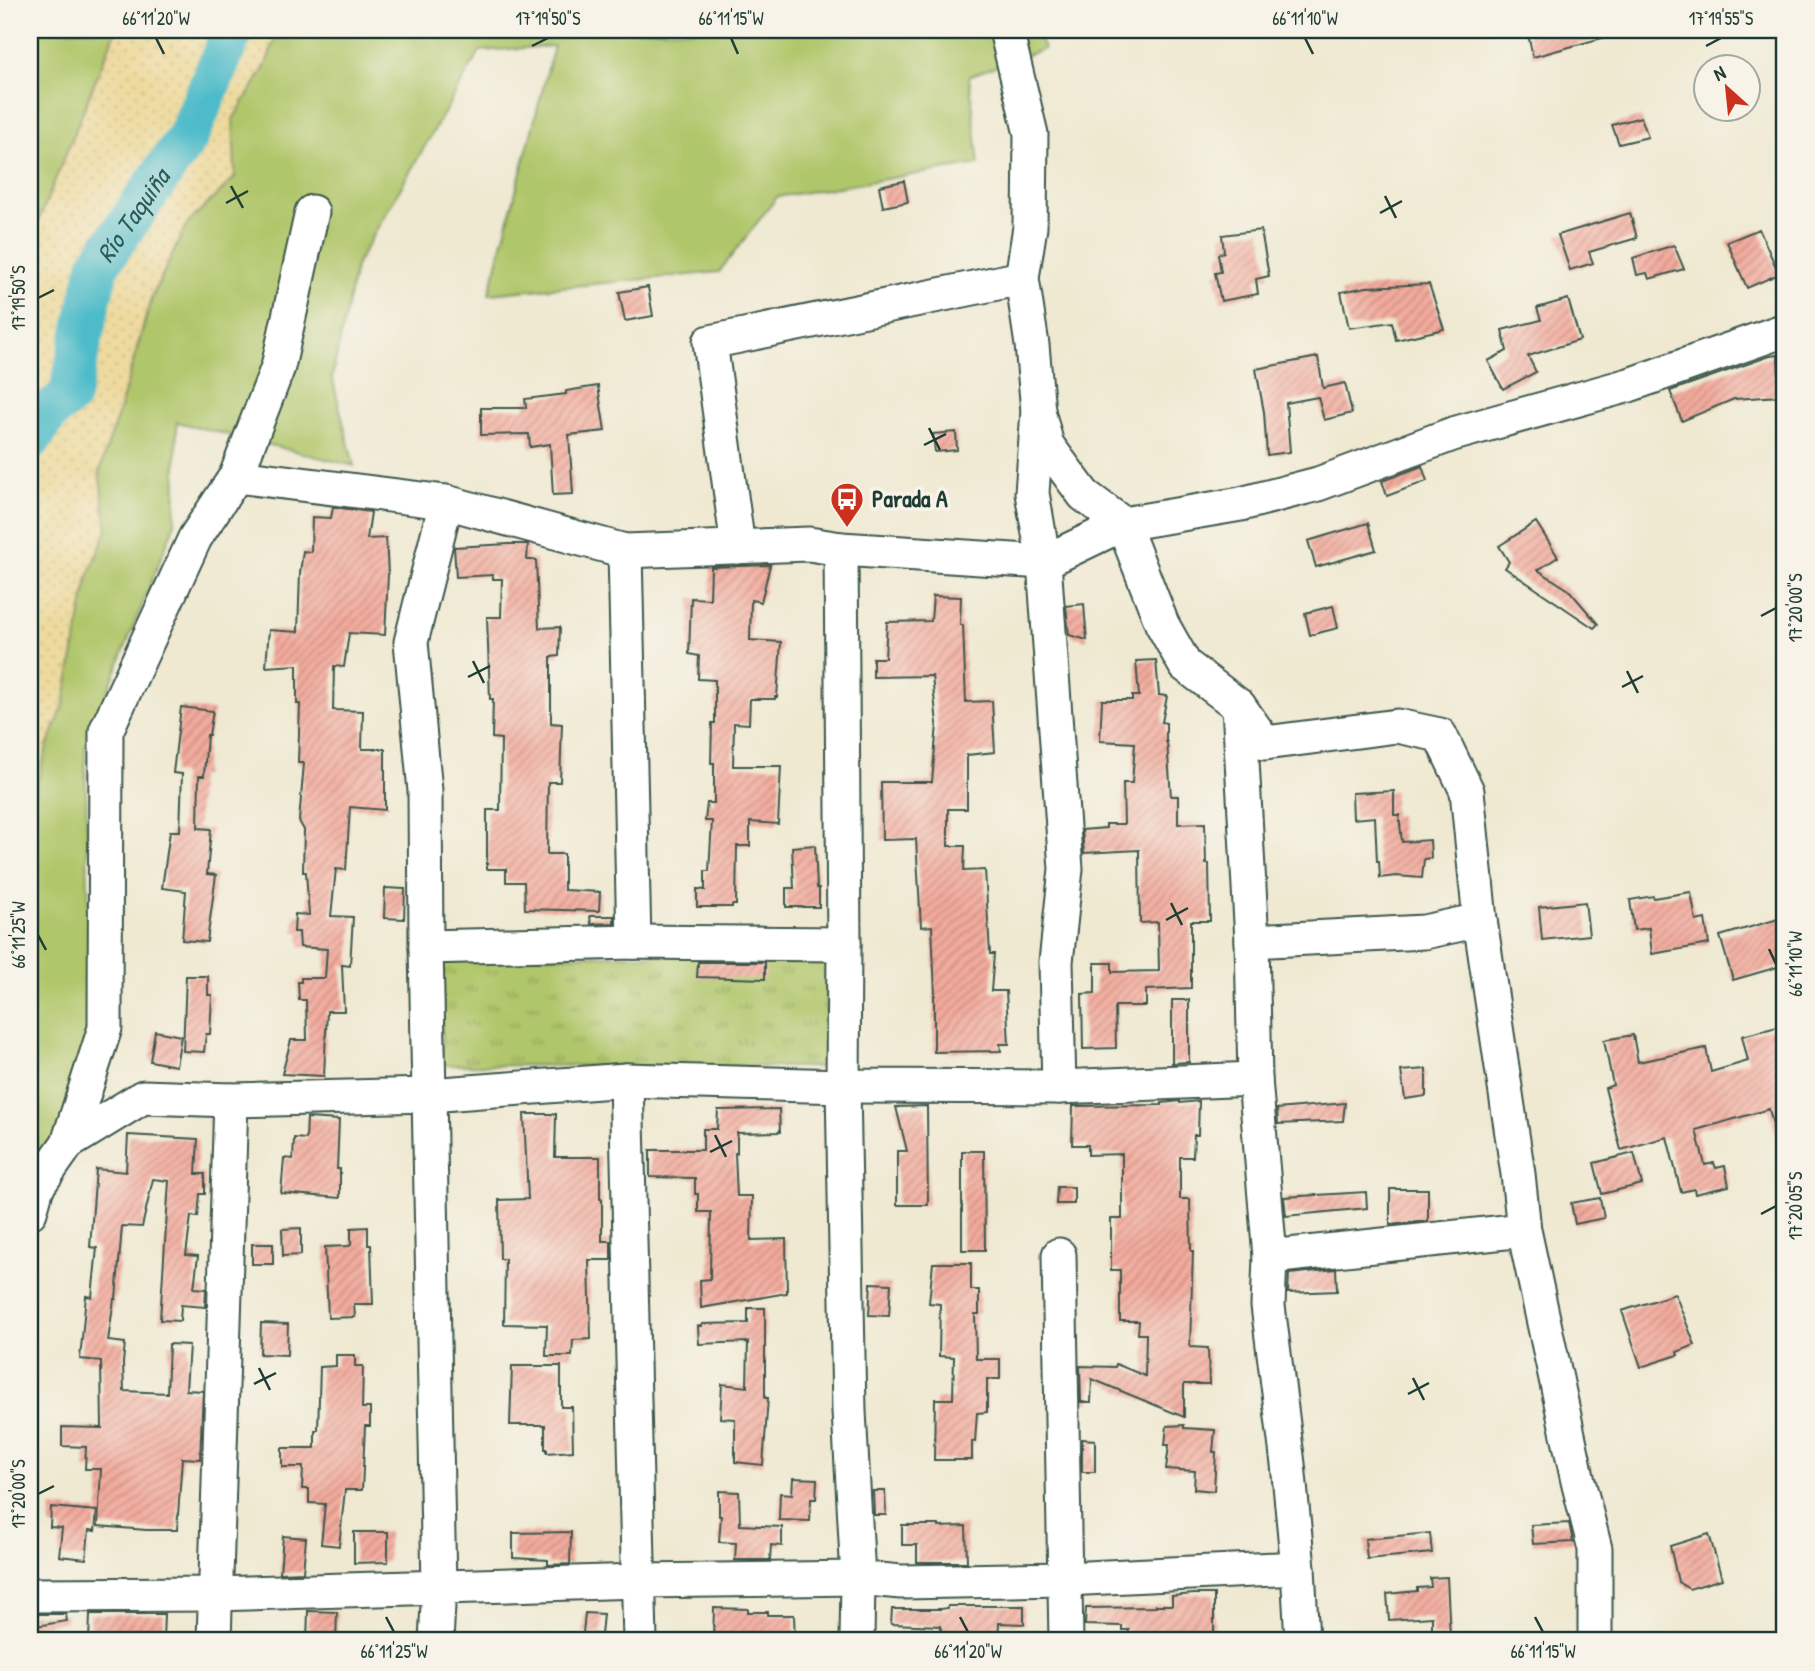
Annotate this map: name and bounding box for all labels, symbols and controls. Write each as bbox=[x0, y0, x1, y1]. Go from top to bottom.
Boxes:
text: 66°11'20"W bbox=[122, 6, 190, 31]
text: 17°19'50"S bbox=[515, 6, 581, 31]
text: 66°11'15"W bbox=[698, 6, 764, 31]
text: 66°11'10"W bbox=[1272, 6, 1338, 31]
text: 17°19'55"S bbox=[1689, 6, 1753, 31]
north arrow bbox=[1692, 52, 1762, 122]
text: N bbox=[1709, 59, 1730, 87]
water label: Río Taquiña bbox=[88, 159, 179, 269]
text: 17°19'50"S bbox=[6, 265, 31, 331]
bus stop icon: Parada A bbox=[828, 480, 866, 529]
place label: Parada A bbox=[872, 482, 948, 514]
text: 17°20'00"S bbox=[1783, 574, 1808, 642]
text: 66°11'25"W bbox=[6, 901, 31, 969]
text: 66°11'10"W bbox=[1783, 931, 1808, 997]
text: 17°20'05"S bbox=[1783, 1172, 1808, 1240]
text: 17°20'00"S bbox=[6, 1460, 31, 1528]
text: 66°11'25"W bbox=[360, 1639, 428, 1664]
text: 66°11'20"W bbox=[934, 1639, 1002, 1664]
text: 66°11'15"W bbox=[1510, 1639, 1576, 1664]

